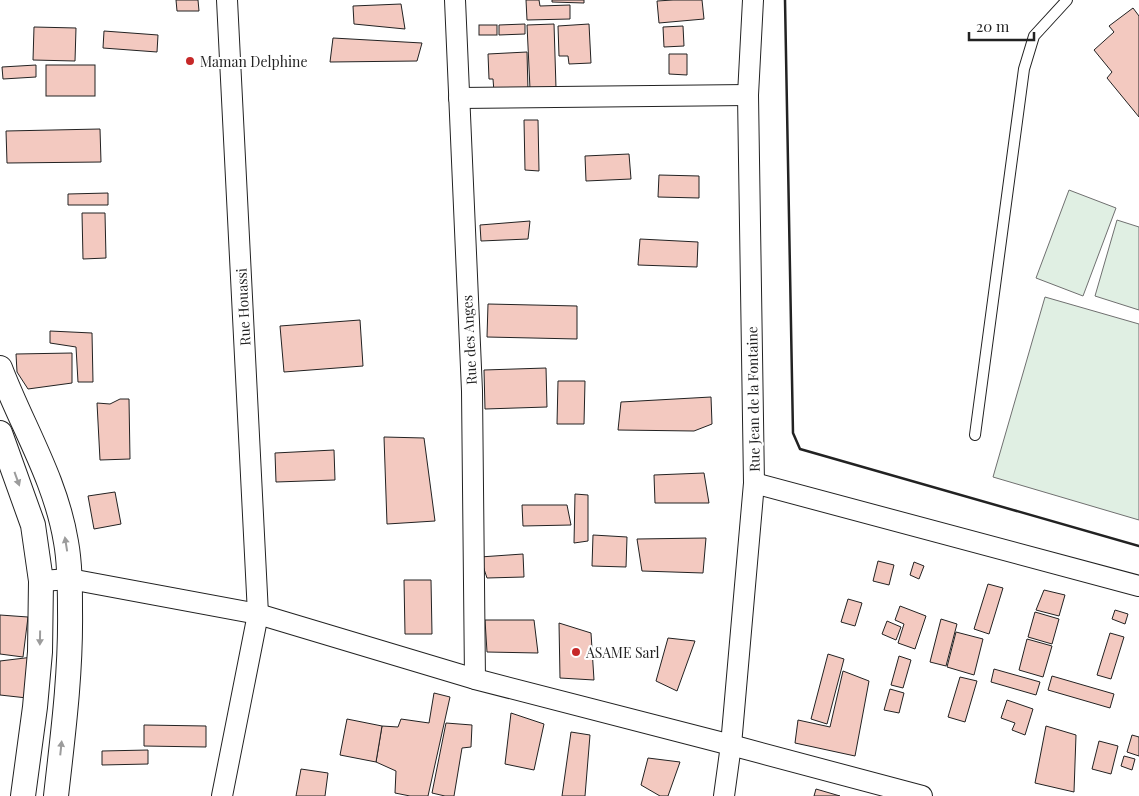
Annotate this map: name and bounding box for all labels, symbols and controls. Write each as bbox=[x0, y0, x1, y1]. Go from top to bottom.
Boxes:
scale bar bbox=[969, 10, 1034, 42]
text: 20 m bbox=[976, 16, 1010, 36]
place label: Maman Delphine bbox=[200, 52, 307, 71]
marker: Maman Delphine bbox=[184, 55, 196, 67]
street label: Rue Houassi bbox=[231, 268, 255, 346]
street label: Rue des Anges bbox=[457, 295, 481, 385]
street label: Rue Jean de la Fontaine bbox=[742, 326, 764, 472]
one-way arrow bbox=[13, 472, 21, 487]
one-way arrow bbox=[62, 535, 70, 551]
one-way arrow bbox=[36, 630, 44, 646]
place label: ASAME Sarl bbox=[585, 643, 660, 662]
marker: ASAME Sarl bbox=[570, 646, 582, 658]
one-way arrow bbox=[57, 739, 65, 755]

